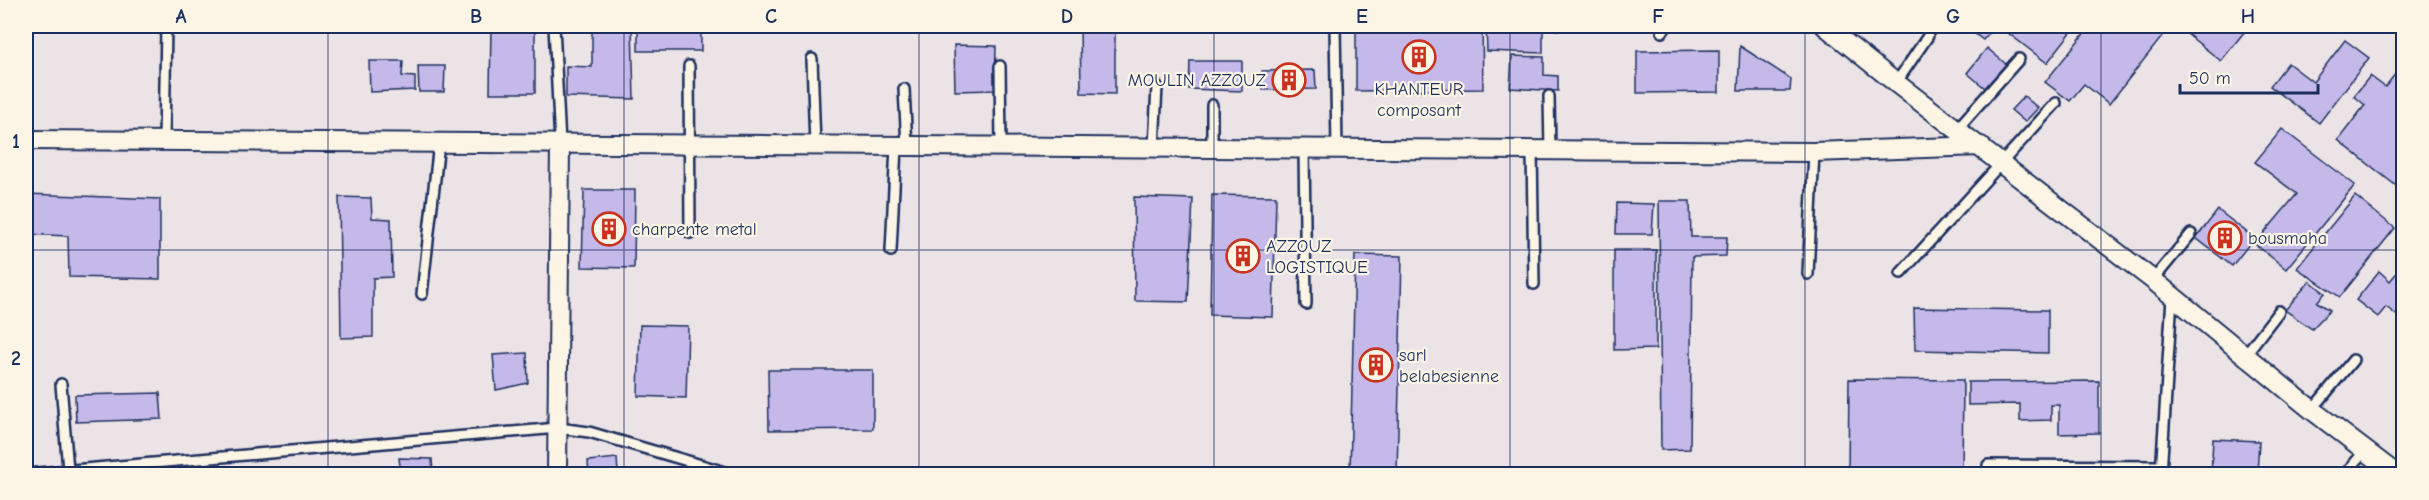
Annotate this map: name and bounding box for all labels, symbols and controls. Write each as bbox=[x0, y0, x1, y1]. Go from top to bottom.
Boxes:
text: A bbox=[175, 5, 187, 28]
text: B bbox=[470, 5, 482, 28]
text: C bbox=[765, 5, 777, 28]
text: D bbox=[1061, 5, 1073, 28]
text: E bbox=[1356, 5, 1368, 28]
text: F bbox=[1652, 5, 1664, 28]
text: G bbox=[1946, 5, 1960, 28]
text: H bbox=[2241, 5, 2255, 28]
building icon: KHANTEUR composant bbox=[1401, 39, 1437, 75]
scale bar bbox=[2180, 57, 2318, 95]
building icon: MOULIN AZZOUZ bbox=[1271, 62, 1307, 98]
text: 50 m bbox=[2189, 68, 2231, 89]
place label: MOULIN AZZOUZ bbox=[1128, 70, 1267, 91]
place label: KHANTEUR composant bbox=[1375, 79, 1464, 121]
text: 1 bbox=[12, 130, 20, 153]
building icon: charpente metal bbox=[591, 211, 627, 247]
place label: charpente metal bbox=[632, 219, 757, 240]
building icon: bousmaha bbox=[2207, 220, 2243, 256]
place label: bousmaha bbox=[2248, 228, 2327, 249]
place label: AZZOUZ LOGISTIQUE bbox=[1266, 236, 1368, 278]
building icon: AZZOUZ LOGISTIQUE bbox=[1225, 238, 1261, 274]
place label: sarl belabesienne bbox=[1399, 345, 1499, 387]
text: 2 bbox=[11, 347, 21, 370]
building icon: sarl belabesienne bbox=[1358, 347, 1394, 383]

